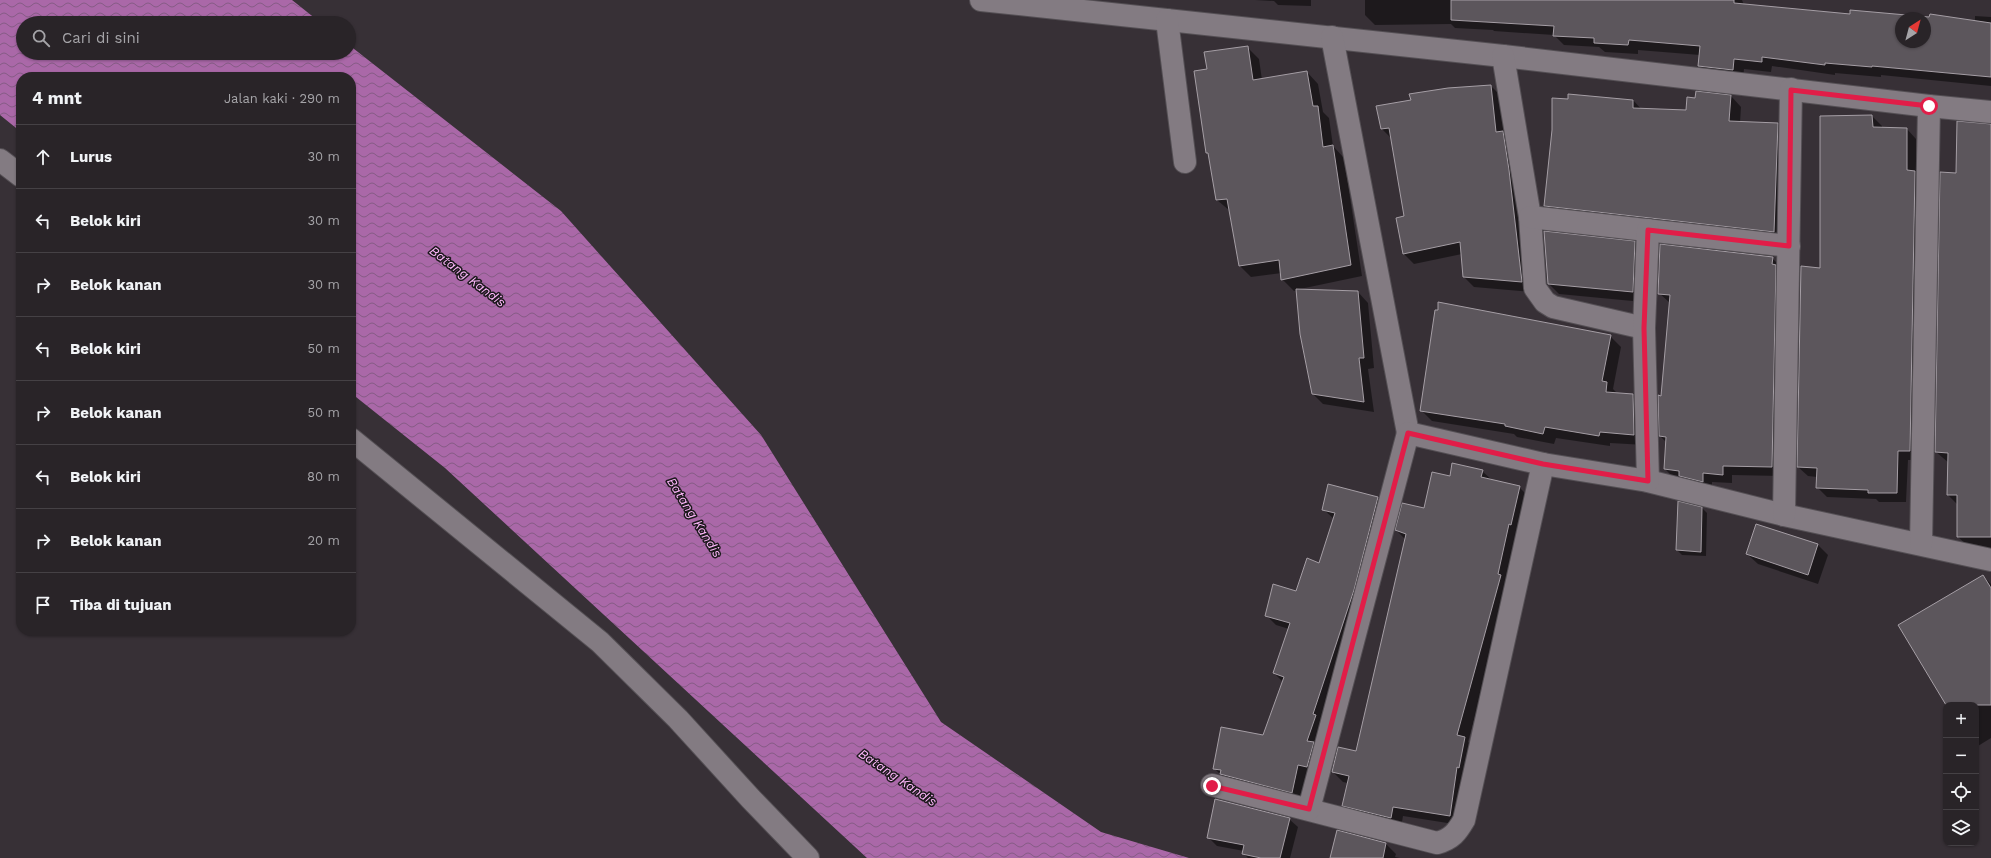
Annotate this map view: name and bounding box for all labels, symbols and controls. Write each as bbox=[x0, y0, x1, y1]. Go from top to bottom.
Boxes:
north arrow bbox=[1895, 12, 1931, 48]
search box bbox=[16, 16, 356, 60]
icon: search bbox=[30, 27, 52, 49]
text: Cari di sini bbox=[62, 29, 140, 47]
text: 4 mnt bbox=[32, 88, 82, 108]
text: Jalan kaki · 290 m bbox=[224, 91, 340, 106]
route start bbox=[1920, 97, 1938, 115]
icon: ahead bbox=[32, 146, 54, 168]
text: Lurus bbox=[70, 148, 112, 166]
text: 30 m bbox=[308, 149, 340, 164]
icon: left bbox=[32, 210, 54, 232]
text: Belok kiri bbox=[70, 212, 141, 230]
text: 30 m bbox=[308, 213, 340, 228]
water label: Batang Kandis bbox=[427, 243, 509, 310]
icon: right bbox=[32, 274, 54, 296]
text: Belok kanan bbox=[70, 276, 161, 294]
text: 30 m bbox=[308, 277, 340, 292]
icon: left bbox=[32, 338, 54, 360]
text: Belok kiri bbox=[70, 340, 141, 358]
text: 50 m bbox=[308, 341, 340, 356]
icon: right bbox=[32, 402, 54, 424]
text: Belok kanan bbox=[70, 404, 161, 422]
text: 50 m bbox=[308, 405, 340, 420]
icon: left bbox=[32, 466, 54, 488]
text: Belok kiri bbox=[70, 468, 141, 486]
text: 80 m bbox=[307, 469, 340, 484]
water label: Batang Kandis bbox=[664, 475, 725, 560]
icon: right bbox=[32, 530, 54, 552]
text: Belok kanan bbox=[70, 532, 161, 550]
text: 20 m bbox=[308, 533, 340, 548]
icon: arrive bbox=[32, 594, 54, 616]
text: Tiba di tujuan bbox=[70, 596, 172, 614]
map controls bbox=[1943, 702, 1979, 846]
button: + bbox=[1943, 702, 1979, 738]
button: − bbox=[1943, 738, 1979, 774]
water label: Batang Kandis bbox=[856, 746, 940, 809]
button: locate bbox=[1943, 774, 1979, 810]
route end bbox=[1203, 777, 1221, 795]
button: layers bbox=[1943, 810, 1979, 846]

